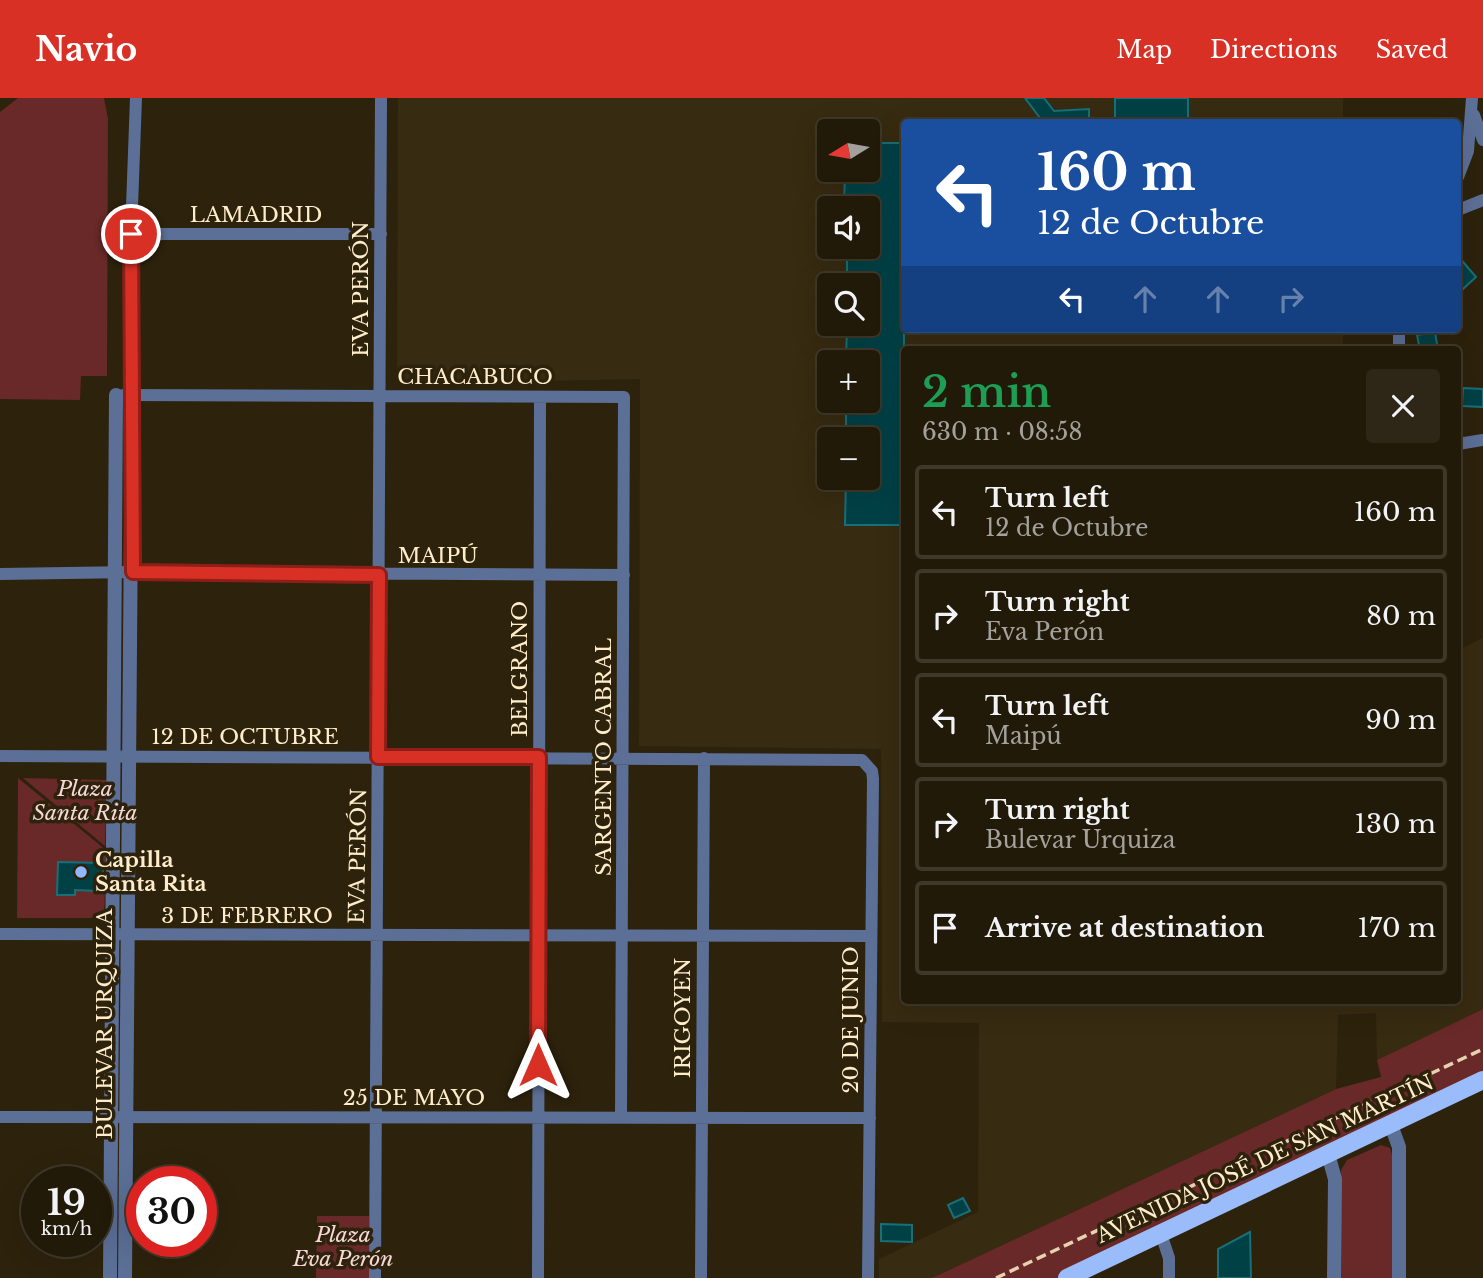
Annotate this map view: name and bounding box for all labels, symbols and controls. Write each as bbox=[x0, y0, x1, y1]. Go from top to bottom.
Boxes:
text: Navio bbox=[35, 29, 137, 70]
text: Map bbox=[1116, 35, 1172, 64]
text: Directions bbox=[1210, 35, 1338, 64]
text: Saved bbox=[1376, 35, 1448, 64]
north arrow bbox=[817, 119, 880, 182]
map controls bbox=[817, 119, 880, 490]
text: 160 m bbox=[1037, 142, 1196, 203]
icon: left bbox=[922, 147, 1013, 238]
button: sound bbox=[817, 196, 880, 259]
street label: LAMADRID bbox=[190, 202, 322, 228]
text: 12 de Octubre bbox=[1037, 203, 1264, 243]
pin bbox=[101, 204, 161, 264]
icon: arrive bbox=[112, 215, 150, 253]
street label: EVA PERÓN bbox=[348, 221, 374, 357]
button: search bbox=[817, 273, 880, 336]
icon: left bbox=[1053, 280, 1091, 318]
icon: ahead bbox=[1126, 280, 1164, 318]
icon: ahead bbox=[1199, 280, 1237, 318]
icon: right bbox=[1272, 280, 1310, 318]
button: + bbox=[817, 350, 880, 413]
street label: CHACABUCO bbox=[397, 364, 553, 390]
text: 2 min bbox=[922, 366, 1051, 418]
button: close bbox=[1366, 369, 1440, 443]
text: 630 m · 08:58 bbox=[922, 418, 1082, 446]
button: − bbox=[817, 427, 880, 490]
text: Turn left bbox=[985, 482, 1109, 514]
icon: left bbox=[926, 493, 964, 531]
text: 160 m bbox=[1354, 496, 1436, 528]
text: 12 de Octubre bbox=[985, 514, 1148, 542]
street label: MAIPÚ bbox=[398, 543, 478, 569]
text: Turn right bbox=[985, 586, 1130, 618]
icon: right bbox=[926, 597, 964, 635]
text: 80 m bbox=[1366, 600, 1436, 632]
street label: BELGRANO bbox=[507, 601, 533, 737]
text: Eva Perón bbox=[985, 618, 1104, 646]
street label: SARGENTO CABRAL bbox=[591, 638, 617, 876]
text: Turn left bbox=[985, 690, 1109, 722]
icon: left bbox=[926, 701, 964, 739]
text: 90 m bbox=[1365, 704, 1436, 736]
text: Maipú bbox=[985, 722, 1062, 750]
street label: 12 DE OCTUBRE bbox=[151, 724, 339, 750]
park label: Plaza Santa Rita bbox=[33, 776, 138, 826]
street label: EVA PERÓN bbox=[344, 788, 372, 924]
text: Turn right bbox=[985, 794, 1130, 826]
icon: right bbox=[926, 805, 964, 843]
text: 130 m bbox=[1354, 808, 1436, 840]
text: Bulevar Urquiza bbox=[985, 826, 1175, 854]
place label: Capilla Santa Rita bbox=[95, 847, 207, 897]
marker: Capilla Santa Rita bbox=[73, 864, 89, 880]
street label: 3 DE FEBRERO bbox=[161, 903, 333, 929]
street label: BULEVAR URQUIZA bbox=[92, 908, 118, 1139]
icon: arrive bbox=[926, 909, 964, 947]
text: Arrive at destination bbox=[985, 912, 1265, 944]
text: 170 m bbox=[1357, 912, 1436, 944]
street label: 20 DE JUNIO bbox=[838, 946, 864, 1094]
street label: IRIGOYEN bbox=[670, 958, 696, 1078]
position arrow bbox=[501, 1028, 575, 1102]
street label: AVENIDA JOSÉ DE SAN MARTÍN bbox=[1091, 1069, 1438, 1249]
street label: 25 DE MAYO bbox=[343, 1085, 485, 1111]
speed limit sign: 30 bbox=[126, 1166, 217, 1257]
text: 19 bbox=[47, 1181, 86, 1224]
text: km/h bbox=[41, 1218, 92, 1240]
park label: Plaza Eva Perón bbox=[292, 1222, 393, 1272]

